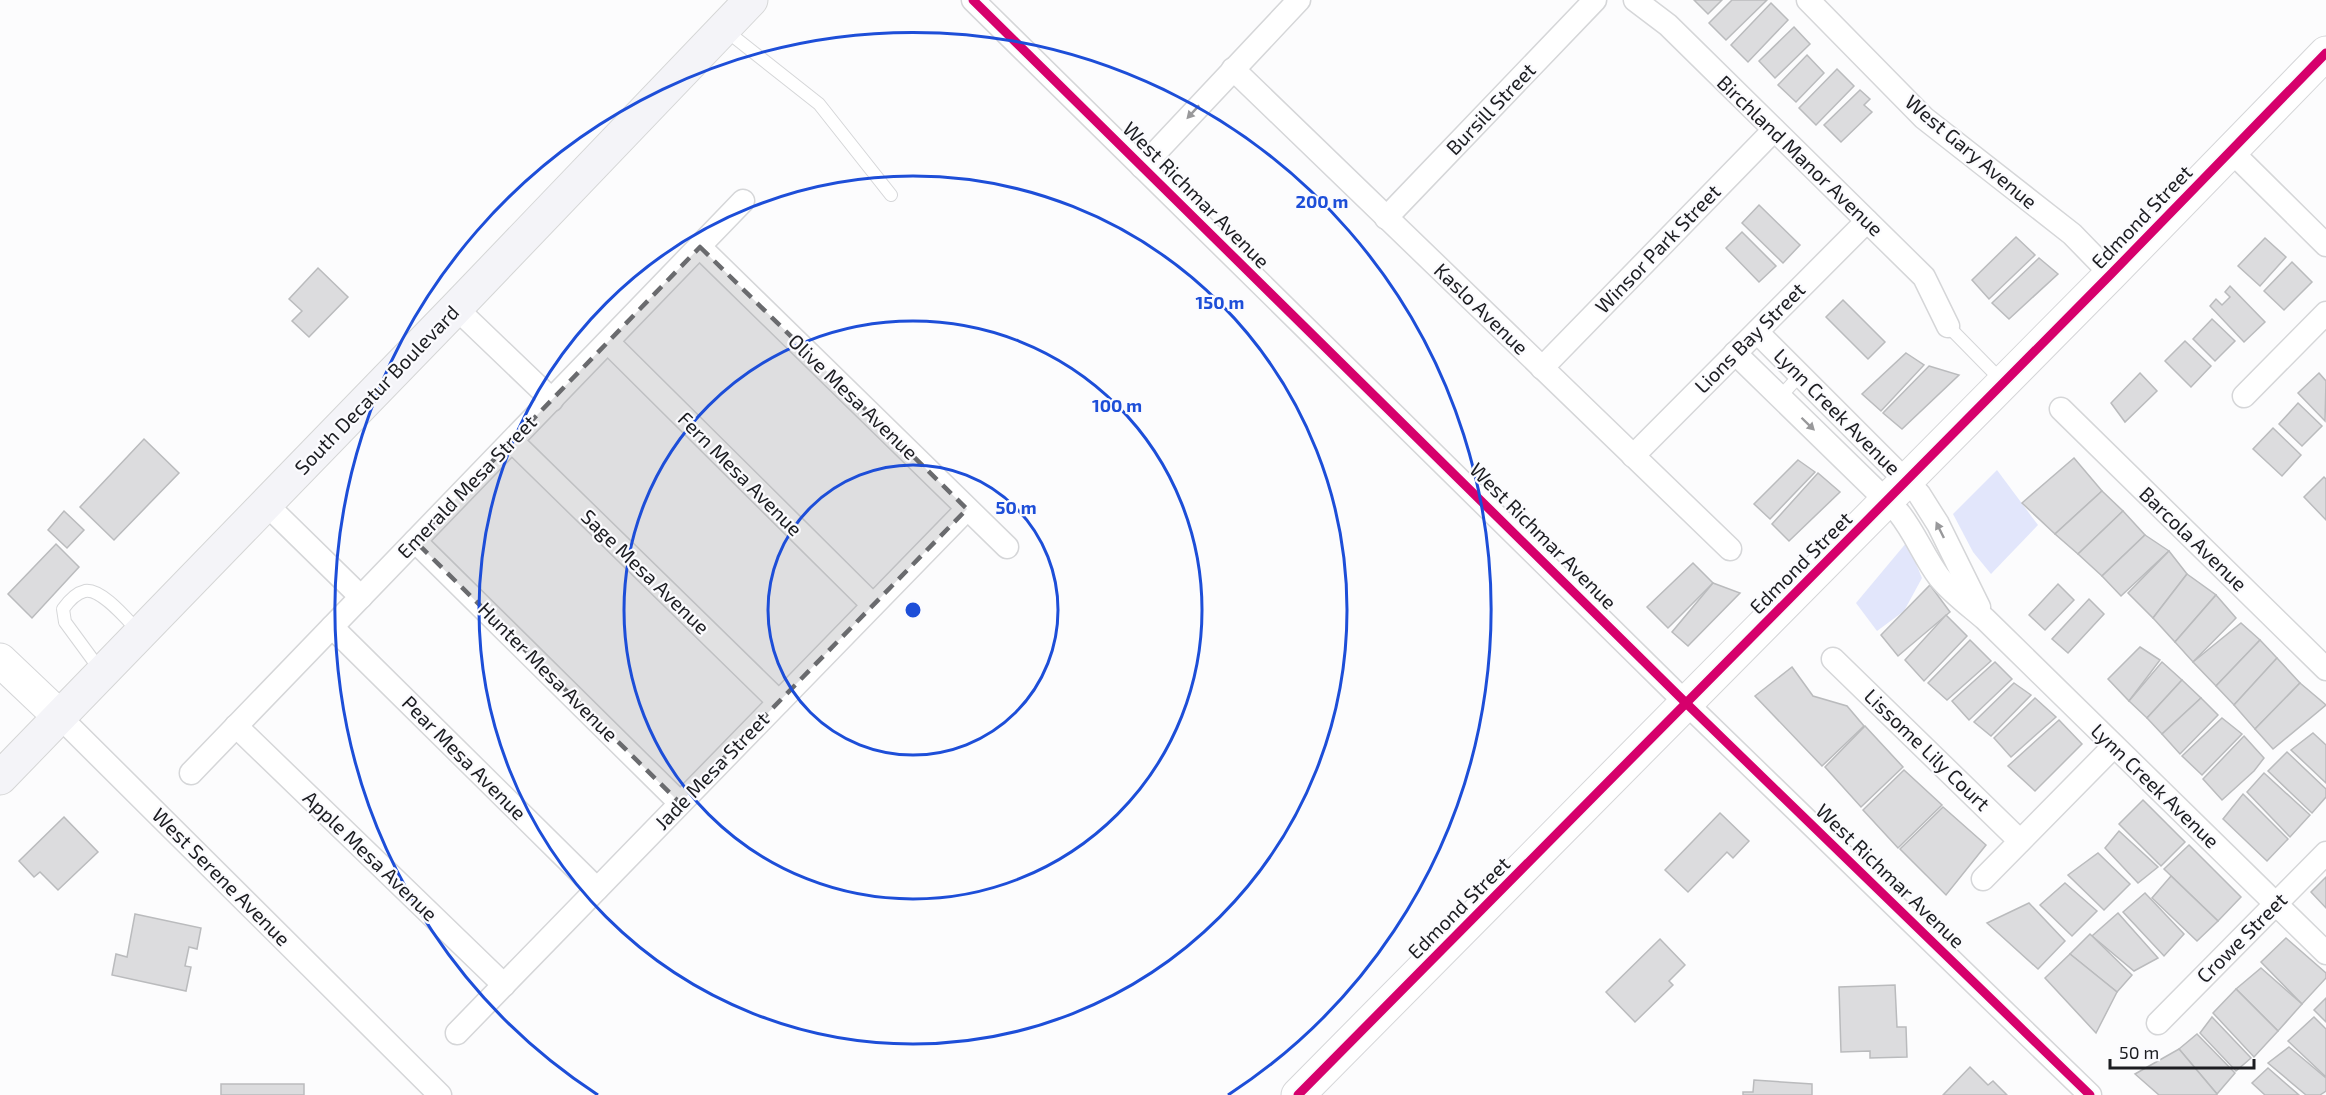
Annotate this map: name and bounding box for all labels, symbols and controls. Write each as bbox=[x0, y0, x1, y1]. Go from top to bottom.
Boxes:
street label: Bursill Street bbox=[1441, 57, 1540, 159]
street label: Birchland Manor Avenue bbox=[1713, 70, 1889, 241]
street label: West Gary Avenue bbox=[1901, 89, 2042, 213]
one-way arrow bbox=[1187, 104, 1200, 119]
street label: West Richmar Avenue bbox=[1118, 116, 1275, 273]
street label: Edmond Street bbox=[2086, 159, 2197, 273]
street label: Winsor Park Street bbox=[1590, 179, 1725, 318]
text: 200 m bbox=[1296, 190, 1348, 212]
street label: Kaslo Avenue bbox=[1430, 258, 1534, 359]
street label: Lions Bay Street bbox=[1689, 277, 1810, 398]
text: 150 m bbox=[1196, 291, 1244, 313]
street label: South Decatur Boulevard bbox=[289, 300, 463, 479]
street label: Olive Mesa Avenue bbox=[784, 328, 923, 464]
street label: Lynn Creek Avenue bbox=[1770, 343, 1906, 479]
text: 100 m bbox=[1092, 394, 1142, 416]
street label: Fern Mesa Avenue bbox=[674, 406, 808, 540]
street label: Emerald Mesa Street bbox=[392, 409, 541, 563]
one-way arrow bbox=[1800, 417, 1815, 431]
street label: West Richmar Avenue bbox=[1465, 457, 1622, 614]
street label: Barcola Avenue bbox=[2135, 481, 2252, 596]
text: 50 m bbox=[995, 496, 1037, 518]
street label: Sage Mesa Avenue bbox=[577, 504, 715, 639]
street label: Edmond Street bbox=[1744, 506, 1857, 618]
one-way arrow bbox=[1936, 522, 1945, 539]
street label: Hunter Mesa Avenue bbox=[474, 597, 623, 746]
centre of rings bbox=[903, 600, 923, 620]
street label: Lissome Lily Court bbox=[1860, 683, 1996, 815]
street label: Pear Mesa Avenue bbox=[398, 690, 532, 824]
street label: Jade Mesa Street bbox=[649, 706, 774, 834]
street label: Lynn Creek Avenue bbox=[2087, 718, 2225, 853]
street label: Apple Mesa Avenue bbox=[299, 785, 443, 925]
street label: West Richmar Avenue bbox=[1811, 798, 1970, 952]
street label: West Serene Avenue bbox=[148, 802, 296, 950]
street label: Edmond Street bbox=[1402, 851, 1515, 963]
street label: Crowe Street bbox=[2191, 887, 2292, 987]
scale bar bbox=[2110, 1032, 2254, 1070]
text: 50 m bbox=[2119, 1041, 2159, 1063]

